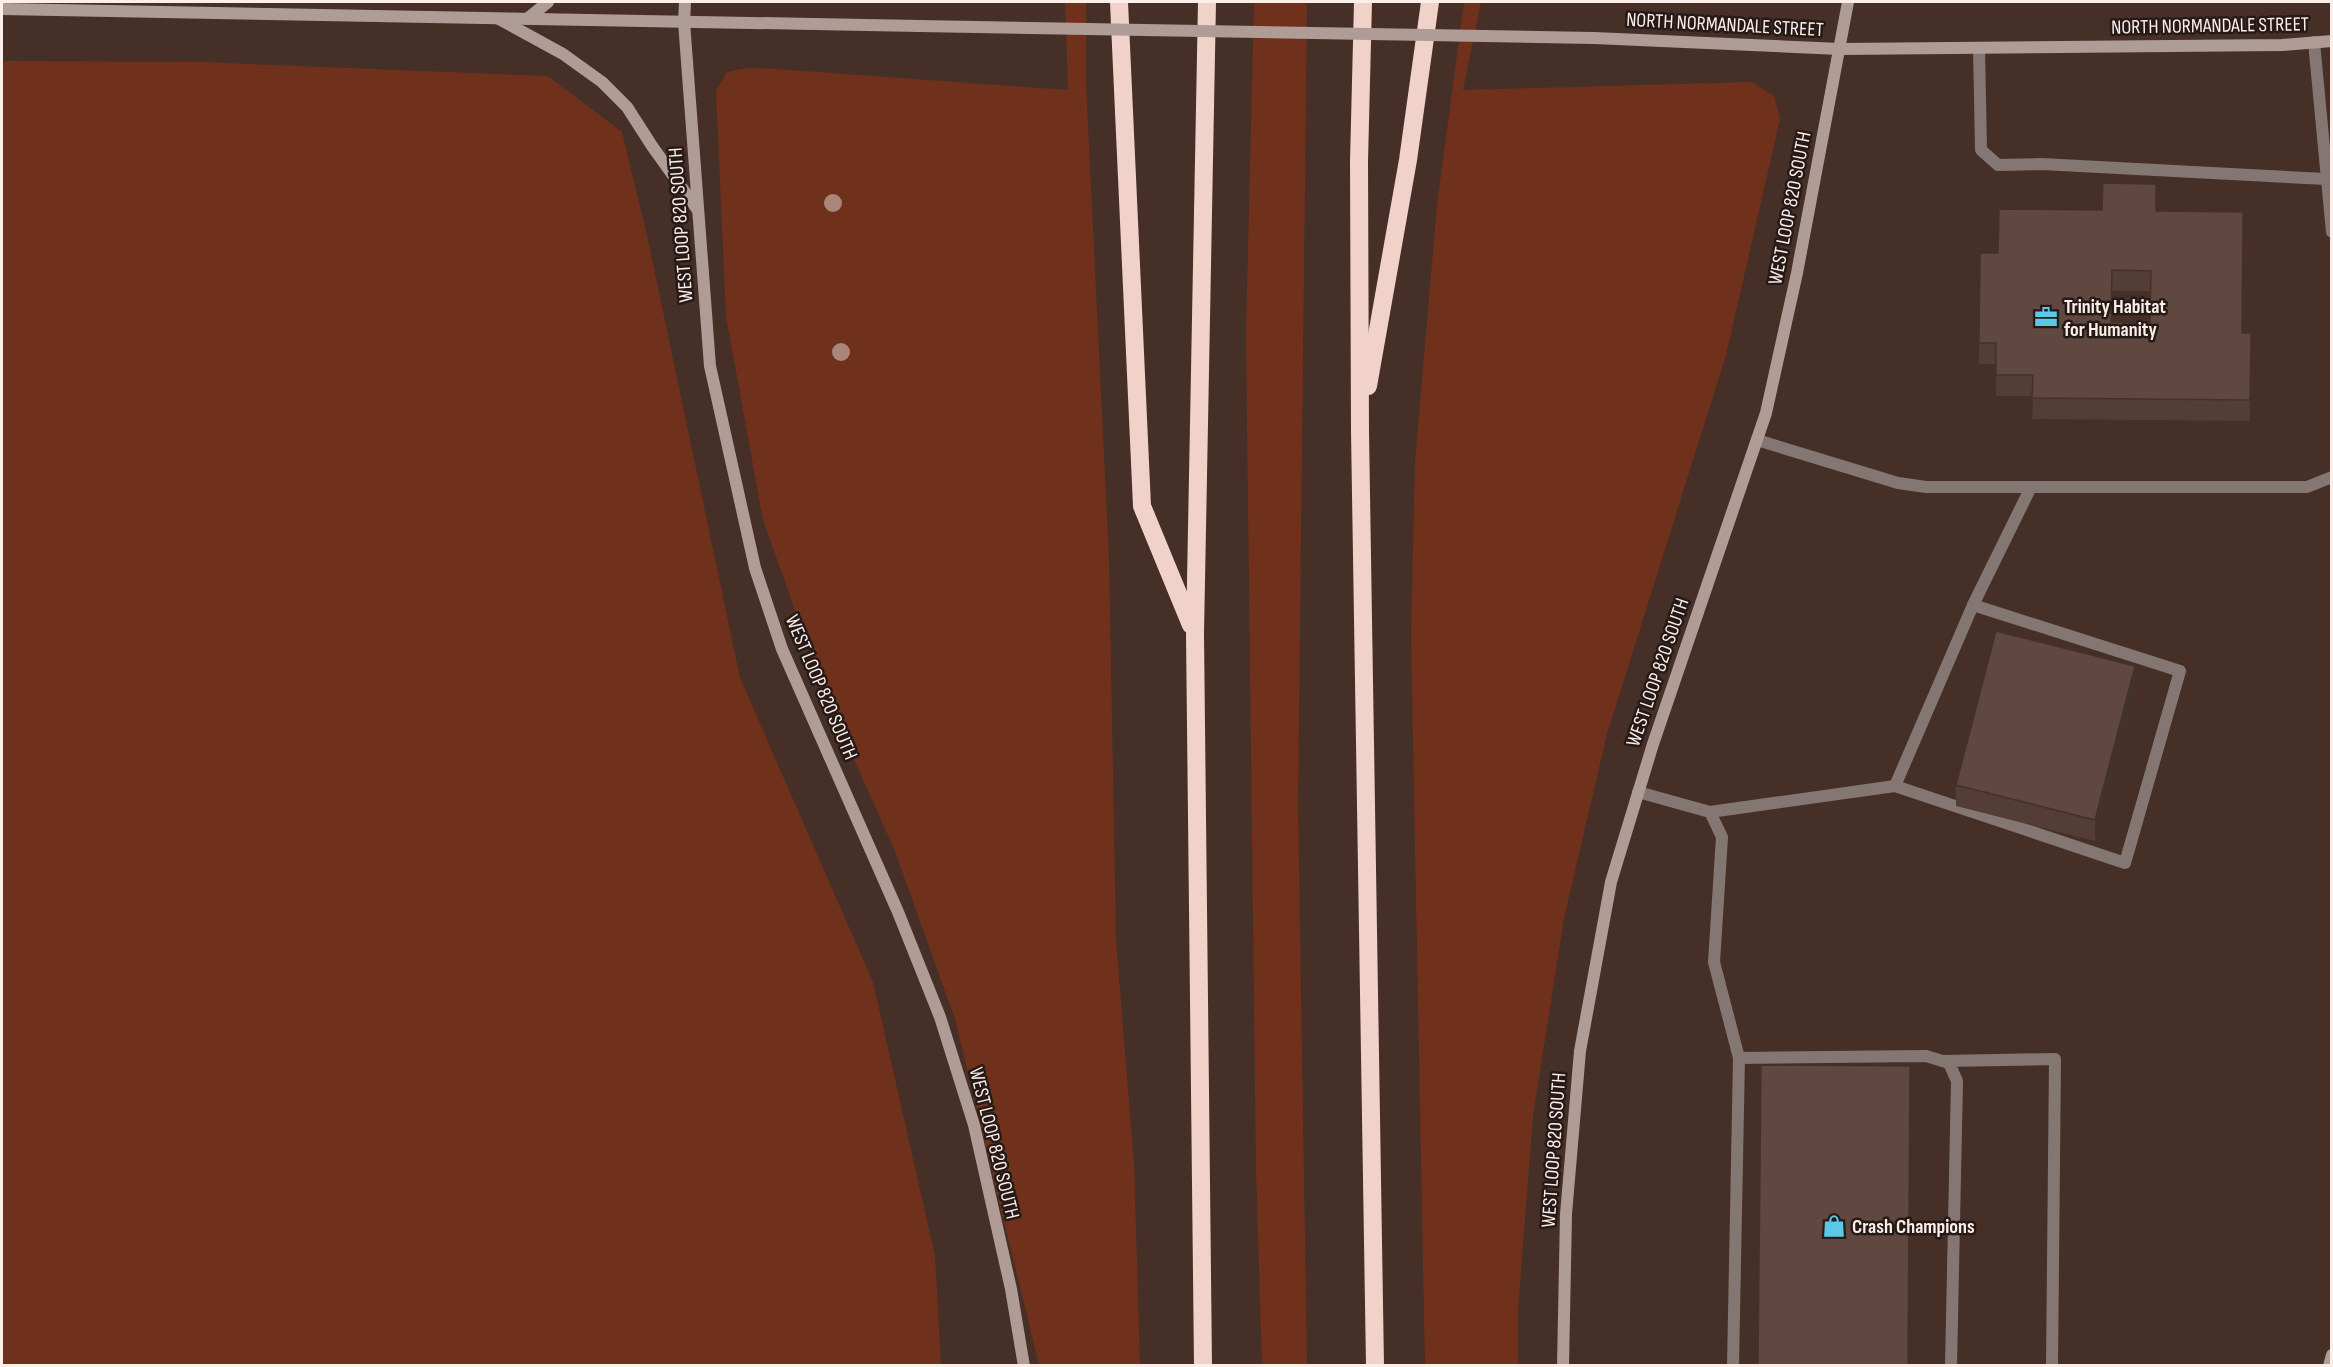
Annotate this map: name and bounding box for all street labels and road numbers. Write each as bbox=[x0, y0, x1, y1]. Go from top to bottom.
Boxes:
street label: NORTH NORMANDALE STREET bbox=[1626, 8, 1824, 42]
street label: NORTH NORMANDALE STREET bbox=[2111, 12, 2309, 40]
street label: WEST LOOP 820 SOUTH bbox=[1763, 130, 1817, 287]
street label: WEST LOOP 820 SOUTH bbox=[664, 147, 698, 303]
street label: WEST LOOP 820 SOUTH bbox=[1621, 595, 1695, 750]
street label: WEST LOOP 820 SOUTH bbox=[780, 611, 862, 764]
street label: WEST LOOP 820 SOUTH bbox=[964, 1065, 1024, 1222]
street label: WEST LOOP 820 SOUTH bbox=[1537, 1072, 1571, 1228]

